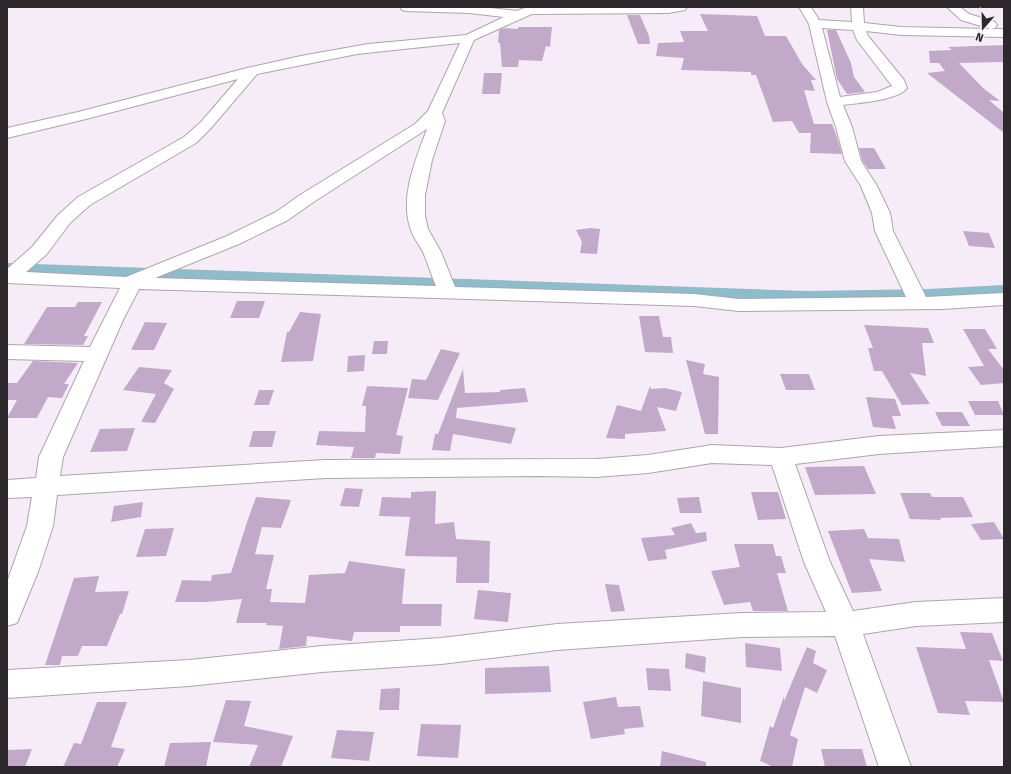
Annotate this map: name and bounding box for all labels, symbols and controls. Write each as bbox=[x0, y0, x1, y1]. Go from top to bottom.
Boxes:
north arrow bbox=[963, 8, 1003, 48]
text: N bbox=[974, 30, 985, 44]

